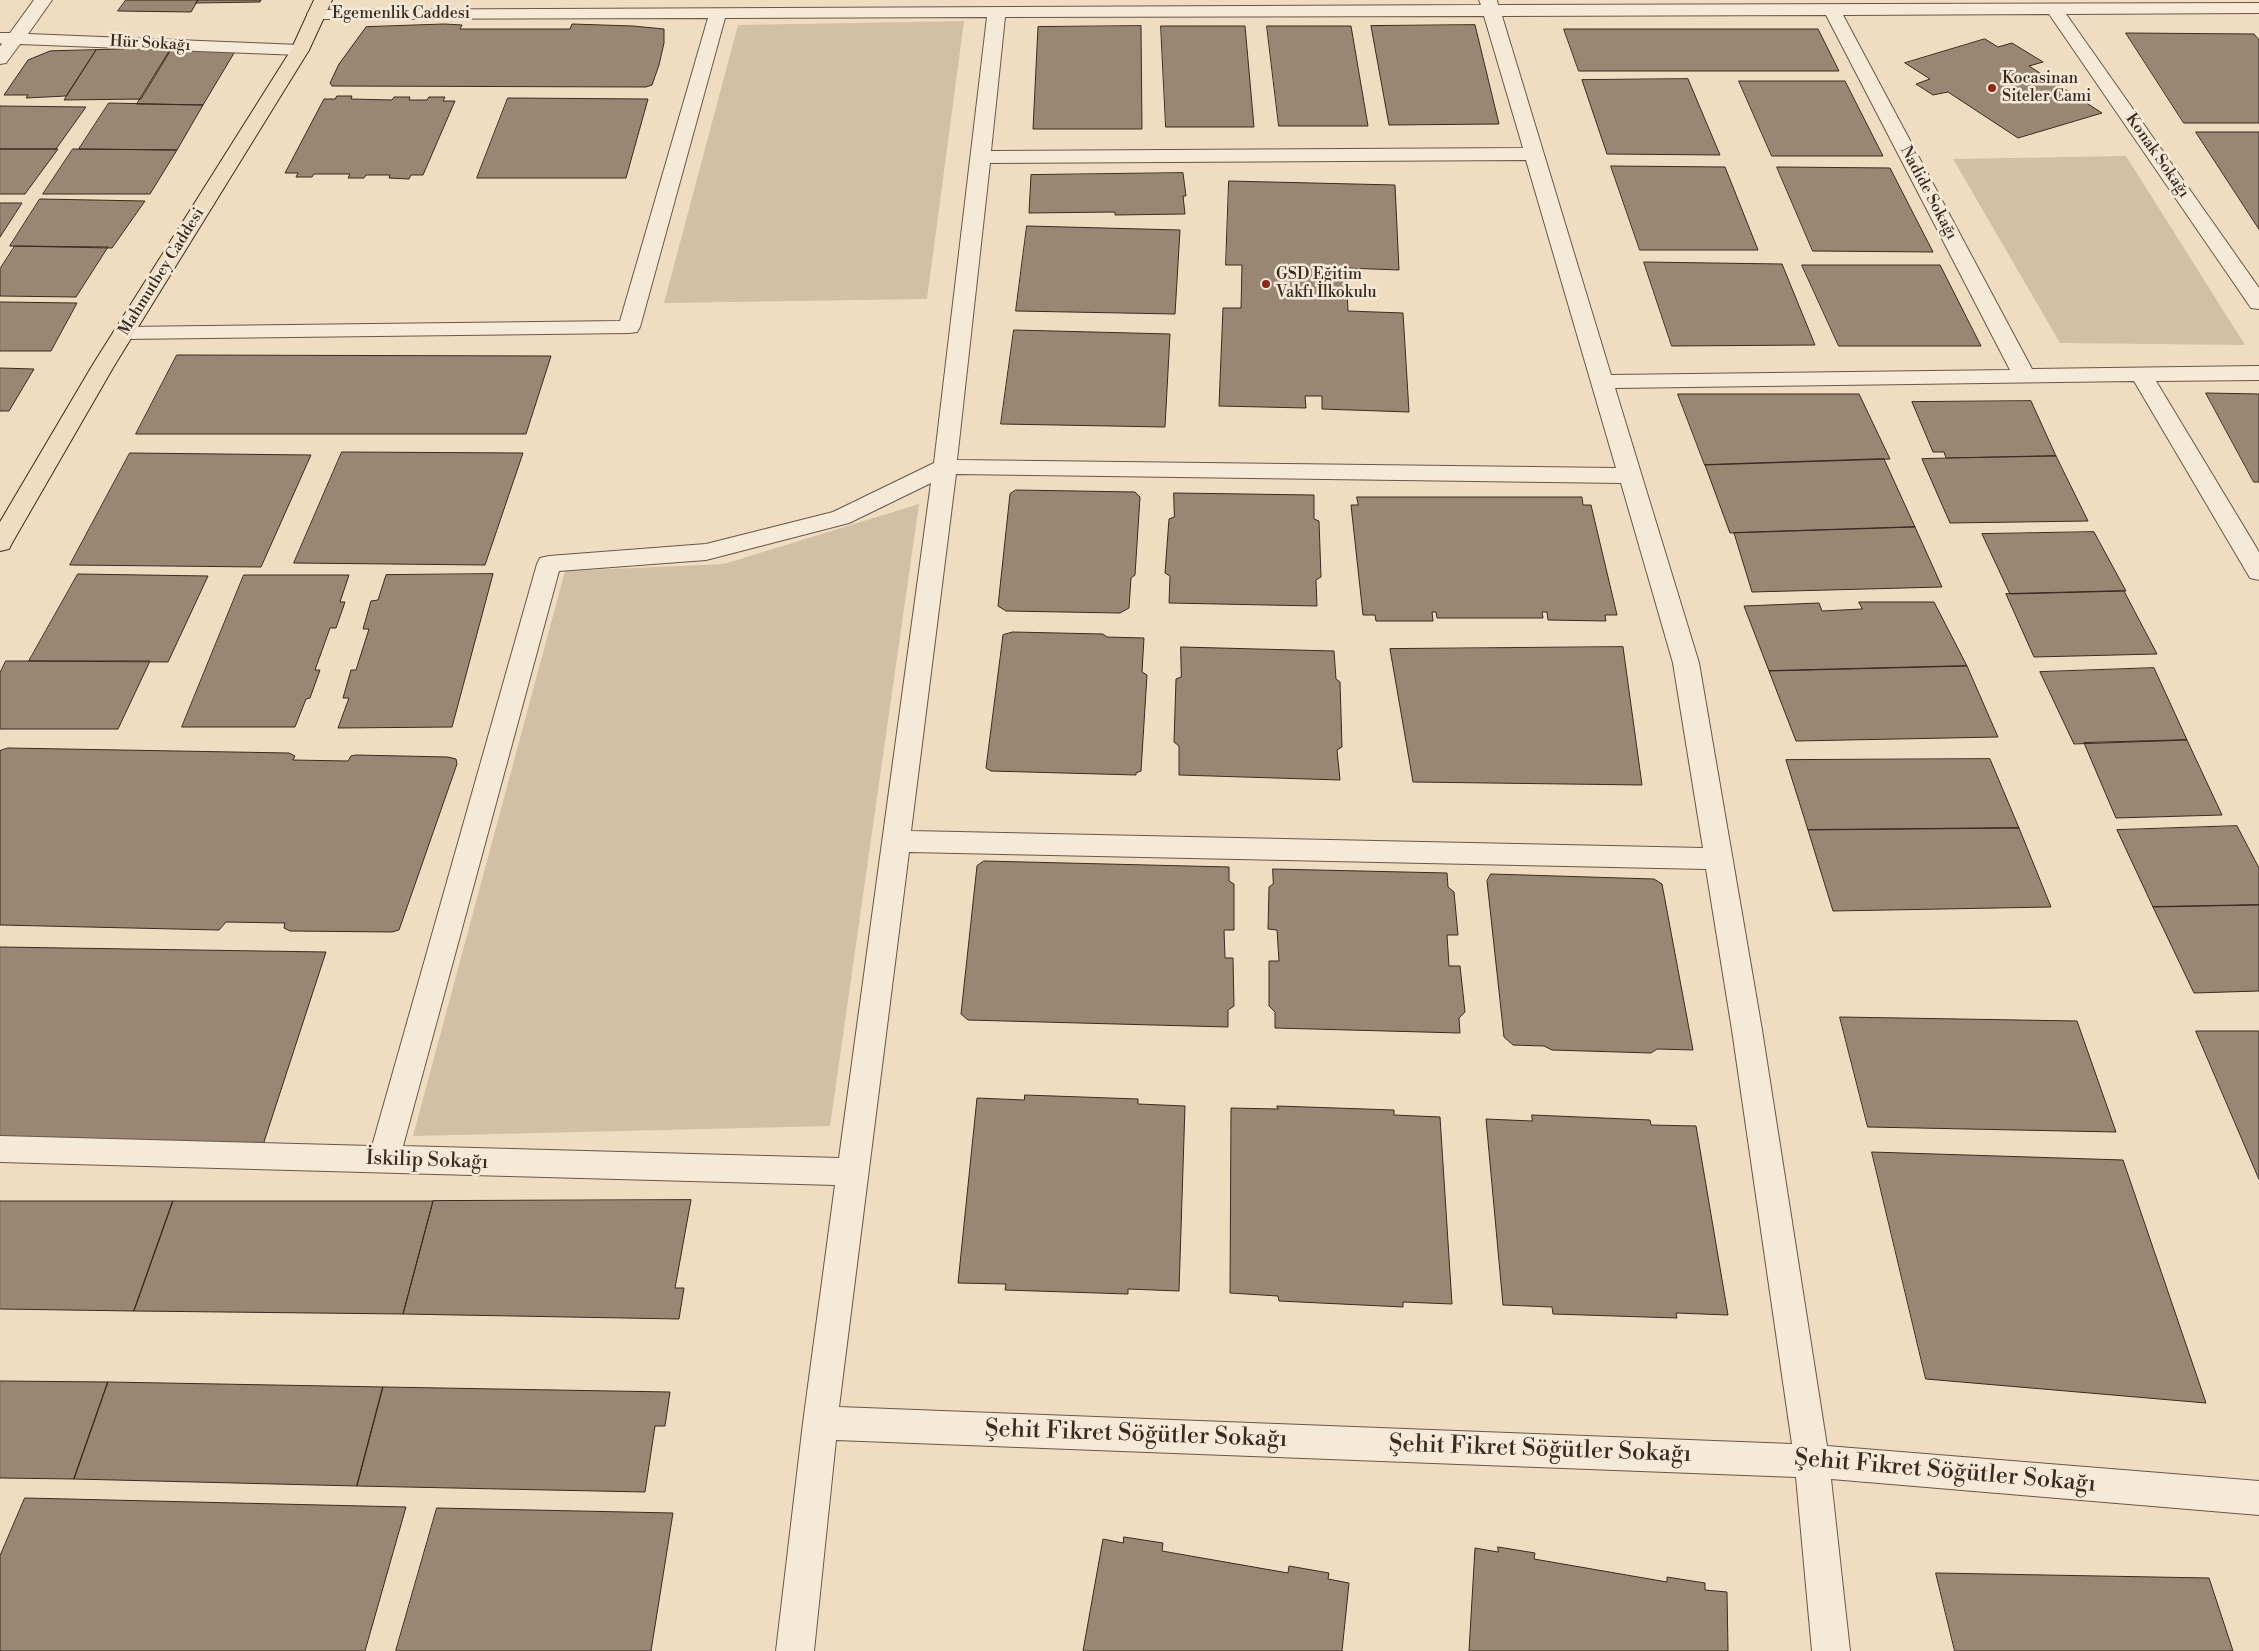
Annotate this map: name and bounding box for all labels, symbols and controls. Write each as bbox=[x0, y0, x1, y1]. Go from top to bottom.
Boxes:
street label: Egemenlik Caddesi bbox=[332, 4, 470, 24]
street label: Hür Sokağı bbox=[109, 32, 191, 56]
place label: Kocasinan Siteler Cami bbox=[2002, 69, 2091, 107]
marker: Kocasinan Siteler Cami bbox=[1986, 82, 1998, 94]
street label: Konak Sokağı bbox=[2121, 110, 2193, 202]
street label: Nadide Sokağı bbox=[1895, 143, 1961, 243]
street label: Mahmutbey Caddesi bbox=[115, 205, 209, 339]
place label: GSD Eğitim Vakfı İlkokulu bbox=[1276, 265, 1377, 303]
marker: GSD Eğitim Vakfı İlkokulu bbox=[1260, 278, 1272, 290]
street label: İskilip Sokağı bbox=[365, 1147, 489, 1175]
street label: Şehit Fikret Söğütler Sokağı bbox=[984, 1415, 1288, 1455]
street label: Şehit Fikret Söğütler Sokağı bbox=[1388, 1430, 1692, 1470]
street label: Şehit Fikret Söğütler Sokağı bbox=[1793, 1444, 2097, 1500]

